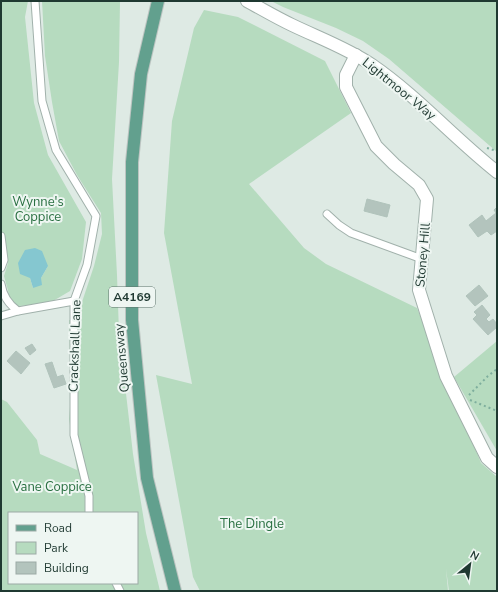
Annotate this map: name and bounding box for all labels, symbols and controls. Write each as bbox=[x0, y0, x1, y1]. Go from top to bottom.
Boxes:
street label: Lightmoor Way bbox=[358, 54, 440, 125]
park label: Wynne's Coppice bbox=[12, 193, 64, 226]
street label: Stoney Hill bbox=[411, 222, 435, 288]
road number: A4169 bbox=[109, 287, 155, 307]
street label: Crackshall Lane bbox=[64, 299, 86, 393]
street label: Queensway bbox=[110, 323, 134, 393]
park label: Vane Coppice bbox=[11, 478, 92, 496]
legend bbox=[8, 512, 138, 584]
park label: The Dingle bbox=[220, 515, 284, 533]
text: Road bbox=[44, 520, 72, 536]
text: Park bbox=[44, 540, 69, 556]
north arrow bbox=[450, 544, 490, 584]
text: N bbox=[467, 547, 482, 564]
text: Building bbox=[44, 560, 89, 576]

